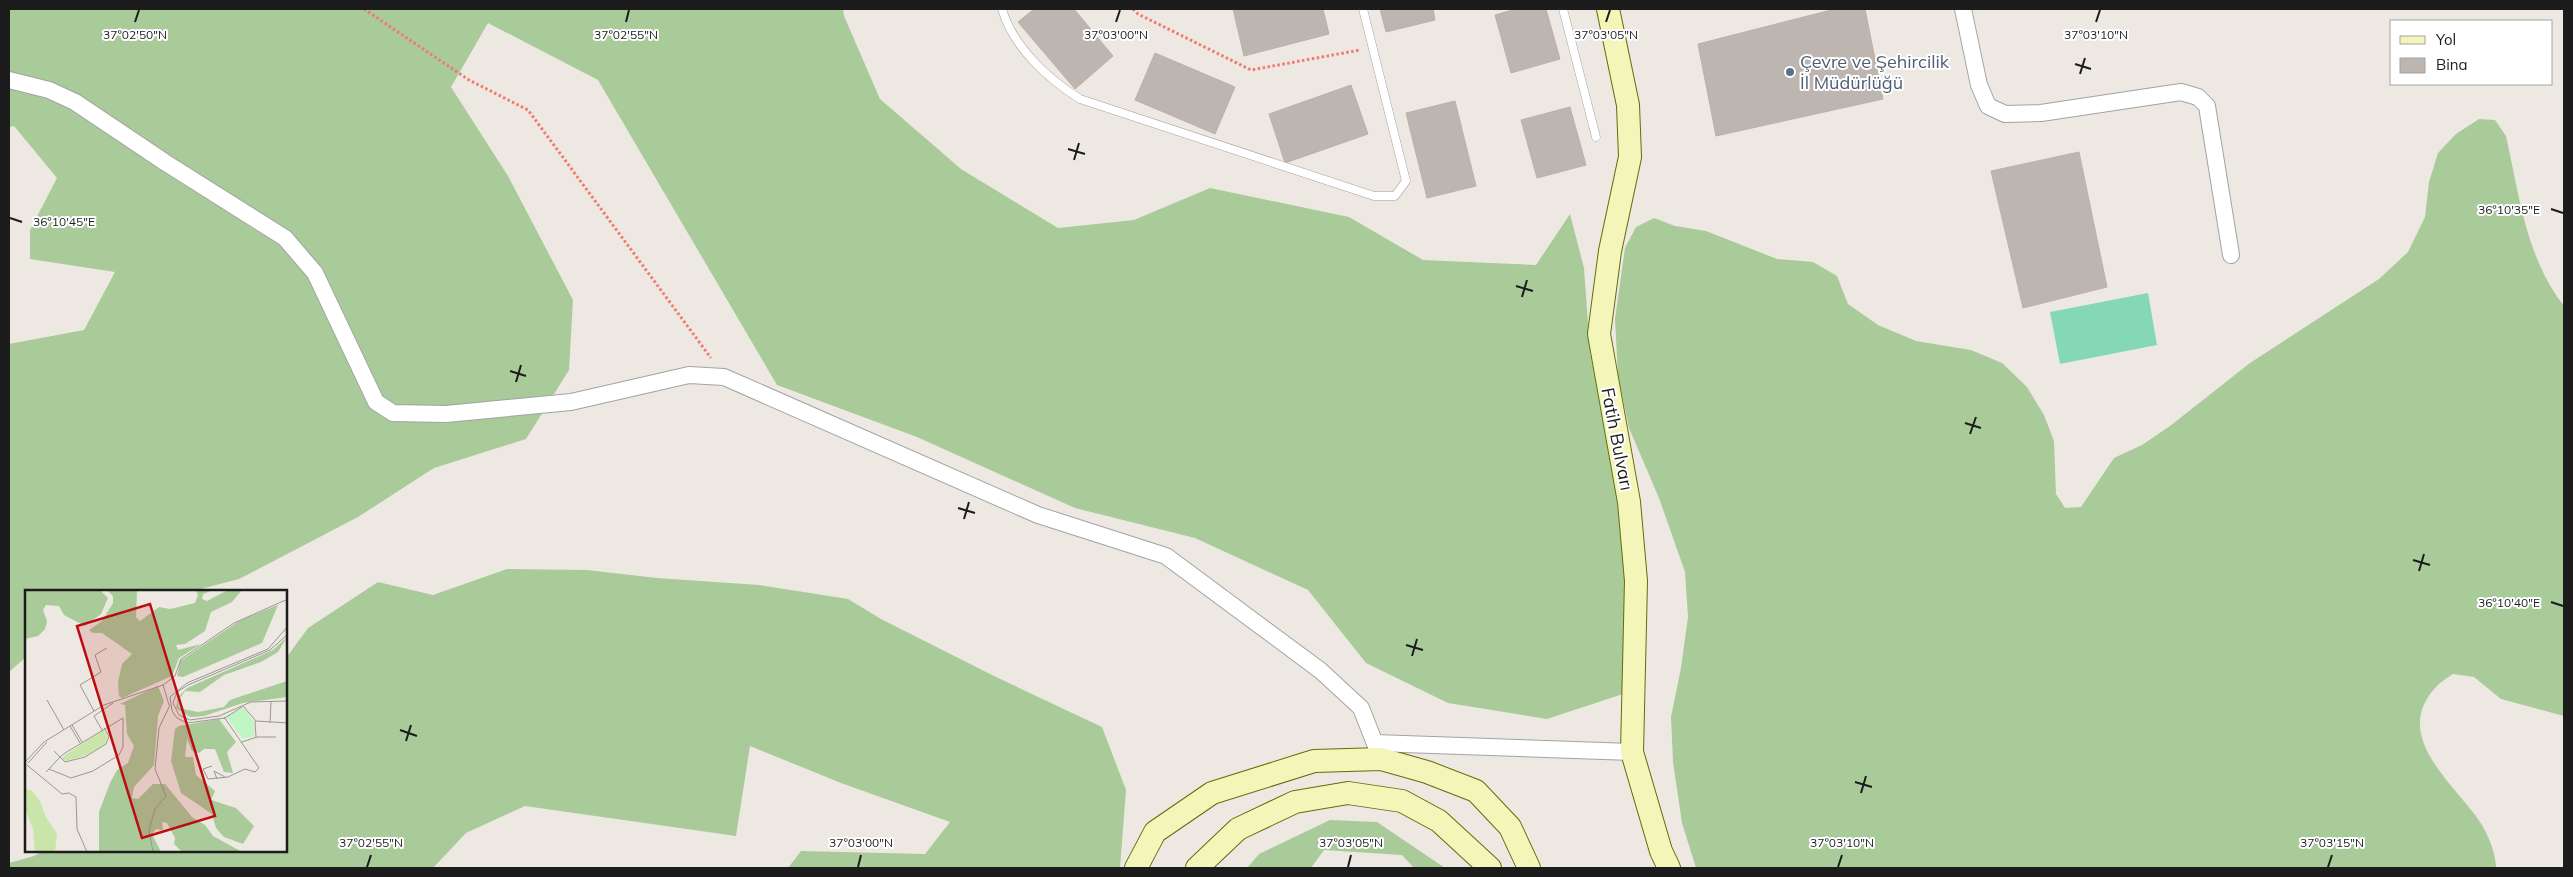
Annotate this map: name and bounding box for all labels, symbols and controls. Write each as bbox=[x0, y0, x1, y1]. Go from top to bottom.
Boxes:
legend bbox=[2390, 20, 2553, 85]
text: 37°02'50"N bbox=[103, 27, 167, 42]
text: 37°02'55"N bbox=[594, 27, 658, 42]
text: 37°03'00"N bbox=[1084, 27, 1148, 42]
text: 37°03'05"N bbox=[1574, 27, 1638, 42]
text: 37°03'10"N bbox=[2064, 27, 2128, 42]
text: Yol bbox=[2435, 30, 2456, 49]
place label: Çevre ve Şehircilik İl Müdürlüğü bbox=[1800, 50, 1950, 94]
text: Bina bbox=[2436, 55, 2468, 74]
marker: Çevre ve Şehircilik İl Müdürlüğü bbox=[1784, 66, 1796, 78]
text: 36°10'35"E bbox=[2478, 202, 2540, 217]
text: 36°10'45"E bbox=[33, 214, 95, 229]
street label: Fatih Bulvarı bbox=[1596, 386, 1639, 492]
inset map bbox=[25, 590, 288, 852]
text: 36°10'40"E bbox=[2478, 595, 2540, 610]
text: 37°02'55"N bbox=[339, 835, 403, 850]
text: 37°03'00"N bbox=[829, 835, 893, 850]
text: 37°03'05"N bbox=[1319, 835, 1383, 850]
text: 37°03'10"N bbox=[1810, 835, 1874, 850]
text: 37°03'15"N bbox=[2300, 835, 2364, 850]

